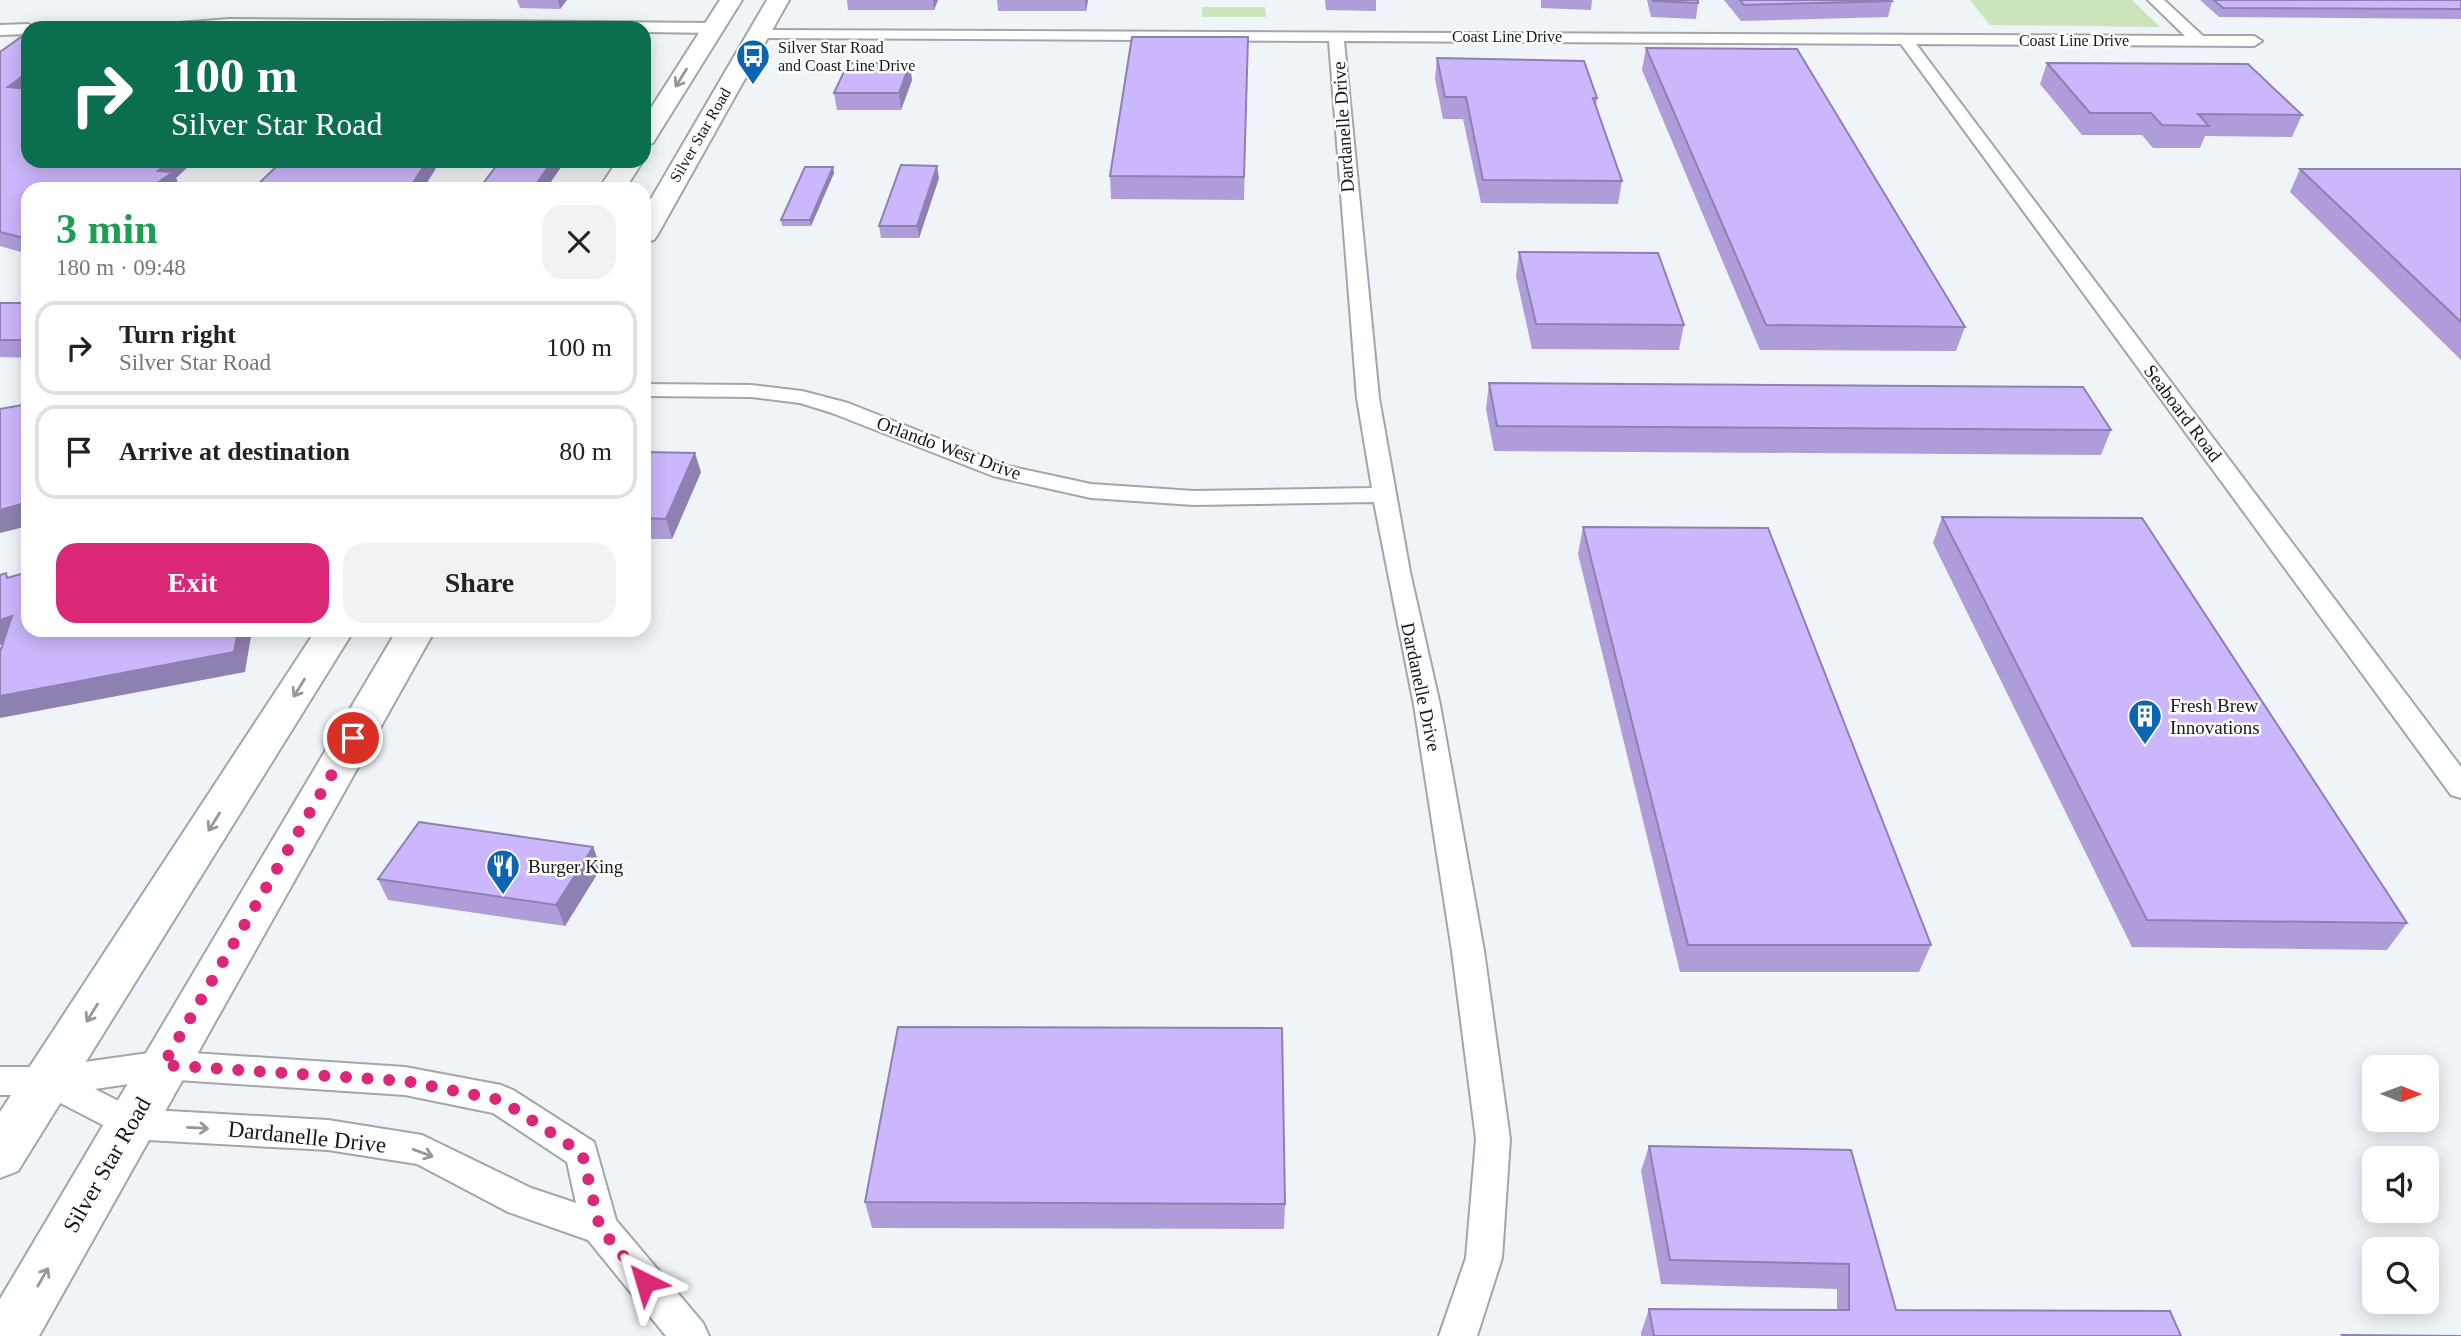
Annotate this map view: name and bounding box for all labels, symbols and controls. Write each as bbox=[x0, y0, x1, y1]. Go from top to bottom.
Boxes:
street label: Coast Line Drive bbox=[1452, 28, 1562, 45]
street label: Coast Line Drive bbox=[2019, 32, 2129, 49]
bus stop icon: Silver Star Road and Coast Line Drive bbox=[734, 37, 772, 86]
place label: Silver Star Road and Coast Line Drive bbox=[778, 39, 915, 74]
text: 100 m bbox=[171, 48, 298, 103]
icon: right bbox=[56, 49, 147, 140]
street label: Dardanelle Drive bbox=[1328, 61, 1358, 193]
one-way arrow bbox=[674, 68, 688, 88]
street label: Silver Star Road bbox=[666, 85, 734, 185]
text: Silver Star Road bbox=[171, 106, 383, 142]
button: close bbox=[542, 205, 616, 279]
text: 3 min bbox=[56, 206, 158, 252]
text: 180 m · 09:48 bbox=[56, 255, 186, 280]
text: Turn right bbox=[119, 320, 236, 349]
icon: right bbox=[60, 329, 98, 367]
text: 100 m bbox=[546, 333, 612, 362]
text: Silver Star Road bbox=[119, 350, 271, 375]
street label: Seaboard Road bbox=[2140, 361, 2226, 466]
street label: Orlando West Drive bbox=[874, 412, 1024, 484]
icon: arrive bbox=[60, 433, 98, 471]
text: Arrive at destination bbox=[119, 437, 350, 466]
text: 80 m bbox=[559, 437, 612, 466]
button: Exit bbox=[56, 543, 329, 623]
button: Share bbox=[343, 543, 616, 623]
street label: Dardanelle Drive bbox=[1397, 621, 1445, 753]
one-way arrow bbox=[291, 677, 305, 697]
place label: Fresh Brew Innovations bbox=[2170, 695, 2260, 738]
building icon: Fresh Brew Innovations bbox=[2126, 697, 2164, 746]
pin bbox=[323, 708, 383, 768]
icon: arrive bbox=[334, 719, 372, 757]
one-way arrow bbox=[207, 811, 221, 831]
restaurant icon: Burger King bbox=[484, 847, 522, 896]
place label: Burger King bbox=[528, 856, 624, 877]
one-way arrow bbox=[85, 1003, 99, 1023]
north arrow bbox=[2362, 1055, 2440, 1132]
map controls bbox=[2362, 1055, 2439, 1314]
street label: Silver Star Road bbox=[58, 1092, 156, 1237]
street label: Dardanelle Drive bbox=[227, 1116, 387, 1158]
one-way arrow bbox=[186, 1121, 209, 1134]
button: sound bbox=[2362, 1146, 2439, 1223]
one-way arrow bbox=[412, 1148, 434, 1160]
button: search bbox=[2362, 1237, 2439, 1314]
position arrow bbox=[608, 1245, 682, 1319]
one-way arrow bbox=[36, 1267, 50, 1287]

